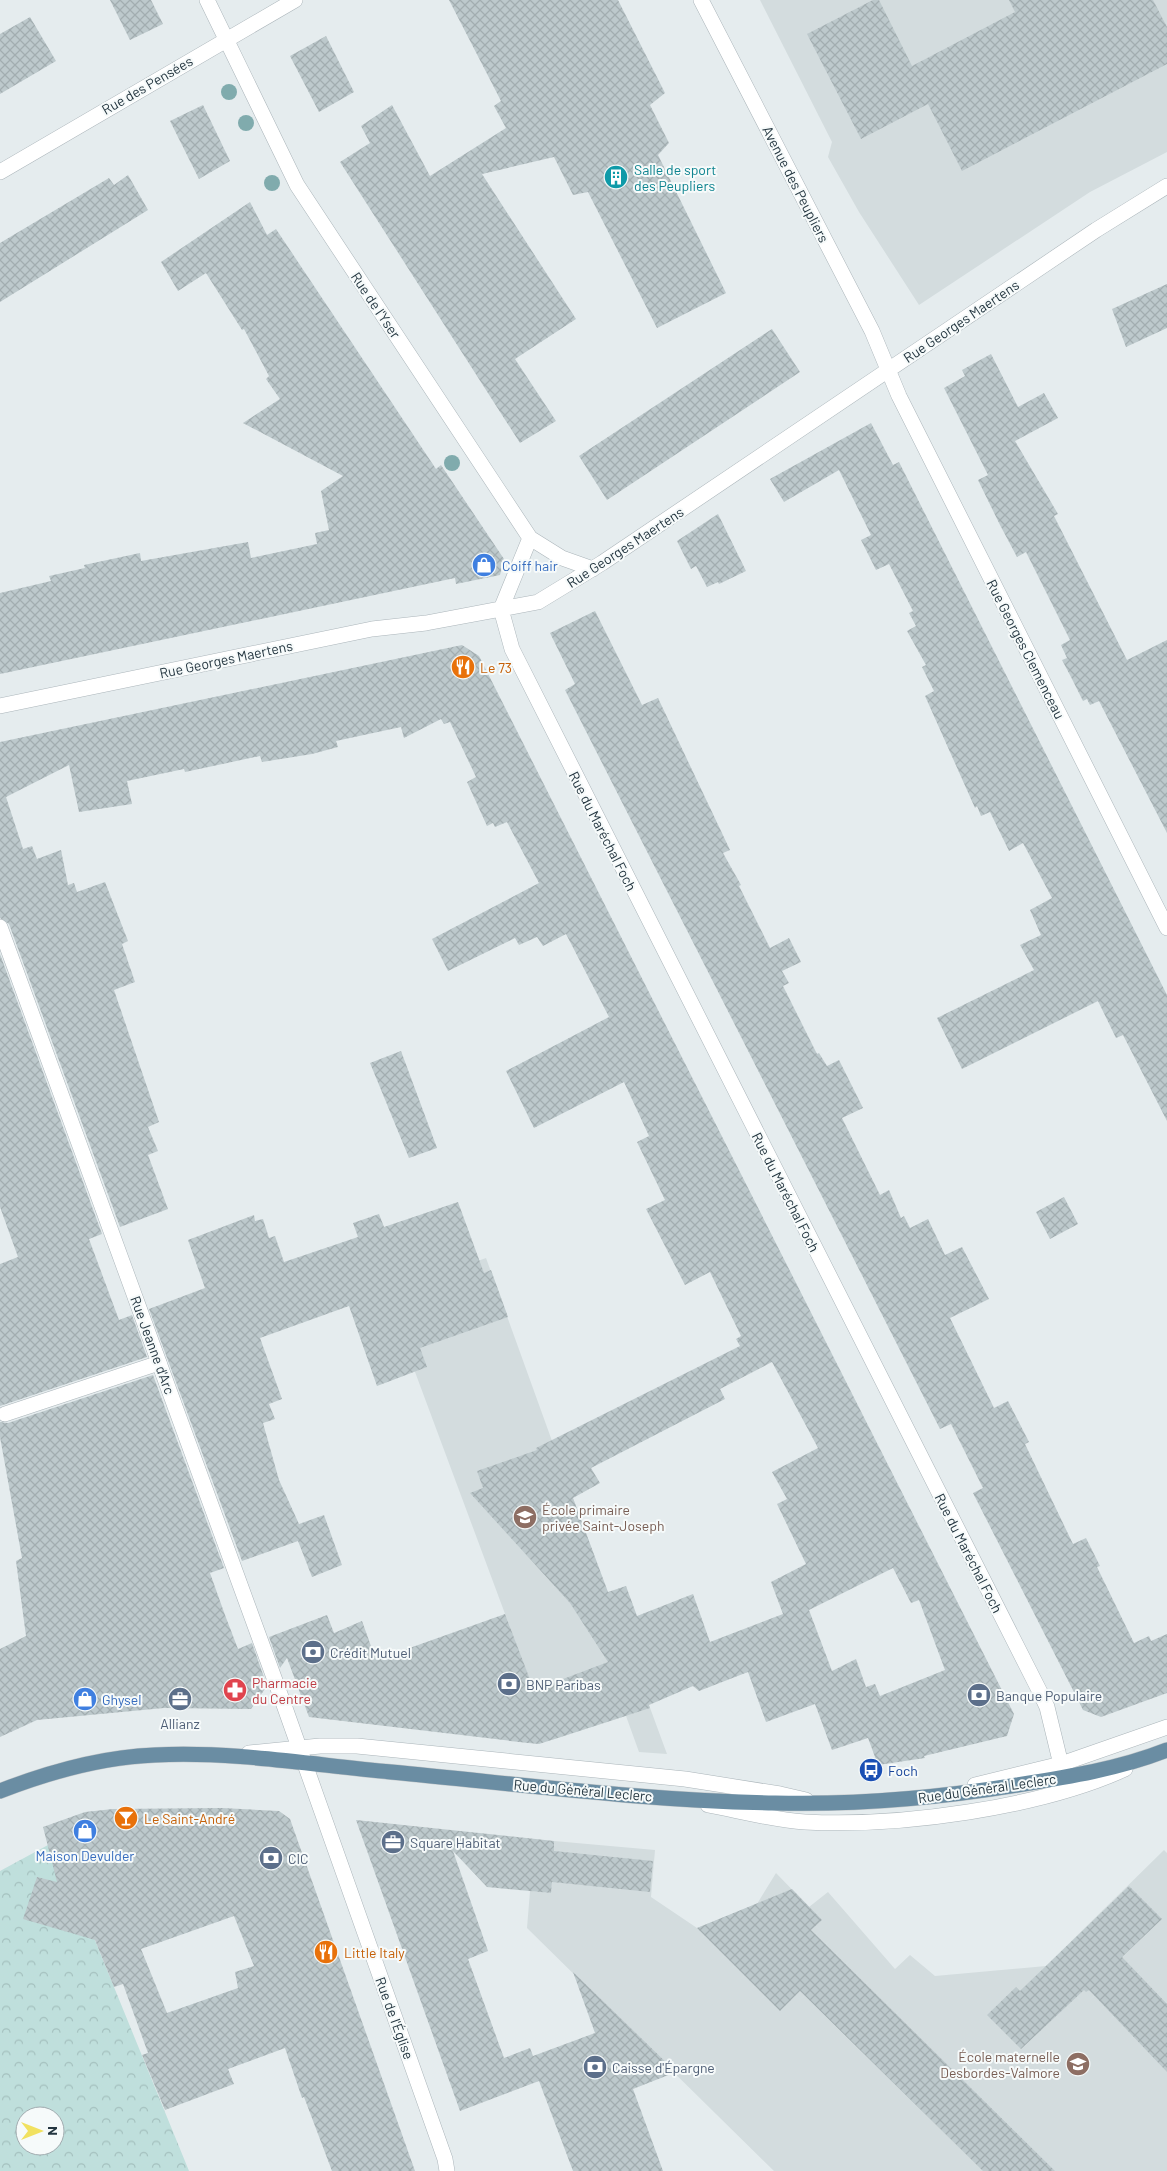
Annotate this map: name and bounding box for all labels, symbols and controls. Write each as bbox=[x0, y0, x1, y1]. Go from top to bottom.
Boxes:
street label: Rue des Pensées bbox=[99, 52, 196, 118]
street label: Avenue des Peupliers bbox=[759, 123, 833, 245]
place label: Salle de sport des Peupliers bbox=[634, 161, 716, 194]
building icon: Salle de sport des Peupliers bbox=[603, 164, 629, 190]
street label: Rue de l'Yser bbox=[348, 269, 404, 341]
street label: Rue Georges Maertens bbox=[900, 276, 1022, 366]
street label: Rue Georges Maertens bbox=[563, 503, 687, 591]
shop icon: Coiff hair bbox=[471, 552, 497, 578]
place label: Coiff hair bbox=[502, 557, 558, 574]
street label: Rue Georges Clemenceau bbox=[983, 576, 1069, 722]
street label: Rue Georges Maertens bbox=[158, 637, 294, 681]
restaurant icon: Le 73 bbox=[450, 654, 476, 680]
place label: Le 73 bbox=[480, 659, 512, 676]
street label: Rue du Maréchal Foch bbox=[566, 768, 640, 894]
street label: Rue du Maréchal Foch bbox=[749, 1129, 823, 1255]
street label: Rue Jeanne d'Arc bbox=[127, 1293, 179, 1397]
street label: Rue du Maréchal Foch bbox=[932, 1490, 1006, 1616]
place label: École primaire privée Saint-Joseph bbox=[542, 1501, 665, 1534]
school or university icon: École primaire privée Saint-Joseph bbox=[512, 1504, 538, 1530]
bank icon: Crédit Mutuel bbox=[300, 1639, 326, 1665]
place label: Crédit Mutuel bbox=[330, 1644, 411, 1661]
bank icon: BNP Paribas bbox=[496, 1671, 522, 1697]
place label: Pharmacie du Centre bbox=[252, 1674, 317, 1707]
place label: BNP Paribas bbox=[526, 1676, 601, 1693]
pharmacy icon: Pharmacie du Centre bbox=[222, 1677, 248, 1703]
bank icon: Banque Populaire bbox=[966, 1682, 992, 1708]
shop icon: Ghysel bbox=[72, 1686, 98, 1712]
office icon: Allianz bbox=[167, 1686, 193, 1712]
place label: Banque Populaire bbox=[996, 1687, 1102, 1704]
place label: Ghysel bbox=[102, 1691, 141, 1708]
place label: Allianz bbox=[160, 1715, 200, 1732]
bus stop icon: Foch bbox=[858, 1757, 884, 1783]
place label: Foch bbox=[888, 1762, 918, 1779]
street label: Rue du Général Leclerc bbox=[917, 1770, 1057, 1806]
street label: Rue du Général Leclerc bbox=[513, 1775, 653, 1805]
bar icon: Le Saint-André bbox=[113, 1805, 139, 1831]
place label: Le Saint-André bbox=[144, 1810, 235, 1827]
shop icon: Maison Devulder bbox=[72, 1818, 98, 1844]
office icon: Square Habitat bbox=[380, 1829, 406, 1855]
place label: Square Habitat bbox=[410, 1834, 501, 1851]
bank icon: CIC bbox=[258, 1845, 284, 1871]
place label: Maison Devulder bbox=[36, 1847, 134, 1864]
place label: CIC bbox=[288, 1850, 309, 1867]
restaurant icon: Little Italy bbox=[313, 1939, 339, 1965]
place label: Little Italy bbox=[344, 1944, 405, 1961]
street label: Rue de l'Église bbox=[372, 1975, 418, 2061]
place label: École maternelle Desbordes-Valmore bbox=[940, 2048, 1060, 2081]
school or university icon: École maternelle Desbordes-Valmore bbox=[1065, 2051, 1091, 2077]
bank icon: Caisse d'Épargne bbox=[582, 2054, 608, 2080]
place label: Caisse d'Épargne bbox=[612, 2059, 715, 2076]
north arrow bbox=[15, 2106, 65, 2156]
text: N bbox=[45, 2126, 62, 2136]

